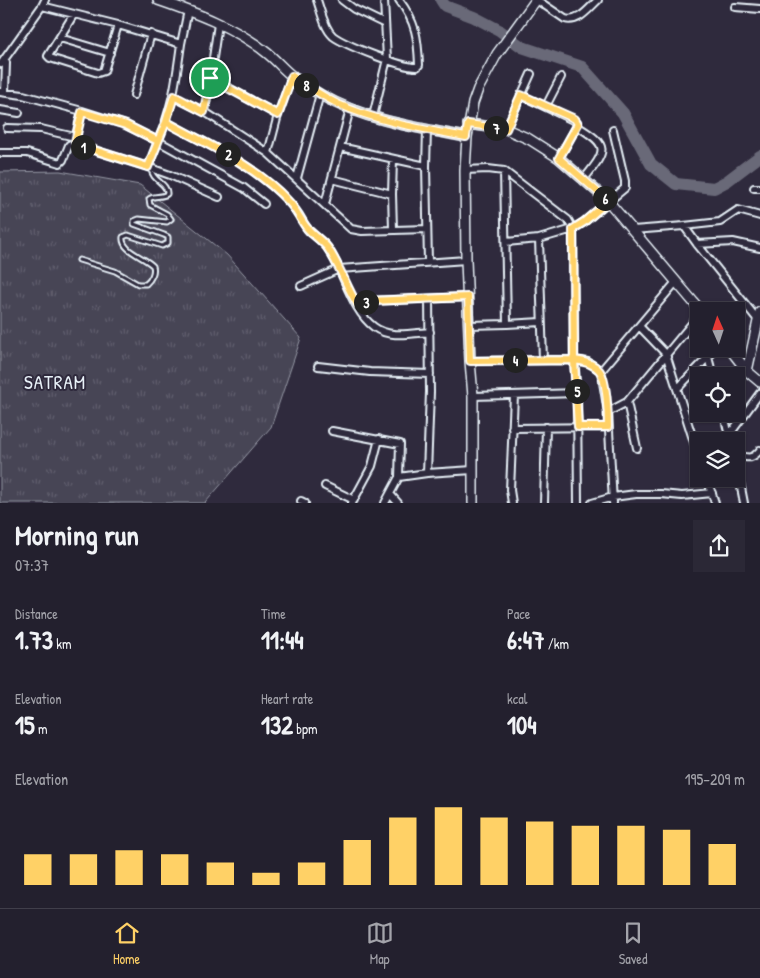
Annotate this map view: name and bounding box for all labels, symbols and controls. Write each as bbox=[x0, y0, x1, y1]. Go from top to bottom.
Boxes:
pin bbox=[189, 57, 231, 99]
icon: arrive bbox=[196, 64, 224, 92]
pin: 8 bbox=[294, 72, 318, 98]
text: 8 bbox=[303, 76, 310, 95]
pin: 7 bbox=[484, 116, 508, 140]
text: 7 bbox=[493, 119, 500, 138]
pin: 1 bbox=[70, 134, 96, 160]
text: 1 bbox=[81, 138, 86, 157]
pin: 2 bbox=[216, 142, 240, 166]
text: 2 bbox=[225, 145, 232, 164]
pin: 6 bbox=[592, 186, 618, 210]
text: 6 bbox=[603, 189, 608, 208]
pin: 3 bbox=[354, 290, 378, 314]
text: 3 bbox=[363, 293, 370, 312]
north arrow bbox=[690, 302, 745, 358]
map controls bbox=[690, 302, 745, 487]
pin: 4 bbox=[502, 348, 528, 372]
text: 4 bbox=[513, 351, 518, 370]
button: locate bbox=[690, 367, 745, 422]
district label: SATRAM bbox=[24, 369, 86, 395]
pin: 5 bbox=[564, 378, 590, 404]
text: 5 bbox=[575, 382, 580, 401]
button: layers bbox=[690, 432, 745, 487]
text: Morning run bbox=[15, 516, 139, 554]
button: share bbox=[693, 520, 745, 572]
text: 07:37 bbox=[15, 554, 49, 576]
text: Distance bbox=[15, 604, 58, 623]
text: Time bbox=[261, 604, 286, 623]
text: Pace bbox=[507, 604, 530, 623]
text: 1.73 bbox=[15, 623, 53, 657]
text: 11:44 bbox=[261, 623, 304, 657]
text: 6:47 bbox=[507, 623, 545, 657]
text: km bbox=[53, 634, 72, 653]
text: /km bbox=[545, 634, 569, 653]
text: Elevation bbox=[15, 689, 62, 708]
text: Heart rate bbox=[261, 689, 313, 708]
text: kcal bbox=[507, 689, 527, 708]
text: 15 bbox=[15, 708, 35, 742]
text: 132 bbox=[261, 708, 293, 742]
text: 104 bbox=[507, 708, 537, 742]
text: m bbox=[35, 719, 47, 738]
text: bpm bbox=[293, 719, 317, 738]
text: Elevation bbox=[15, 768, 68, 790]
text: 195–209 m bbox=[685, 768, 745, 790]
tab: Home bbox=[113, 919, 141, 968]
tab: Map bbox=[366, 919, 394, 968]
tab: Saved bbox=[619, 919, 647, 968]

